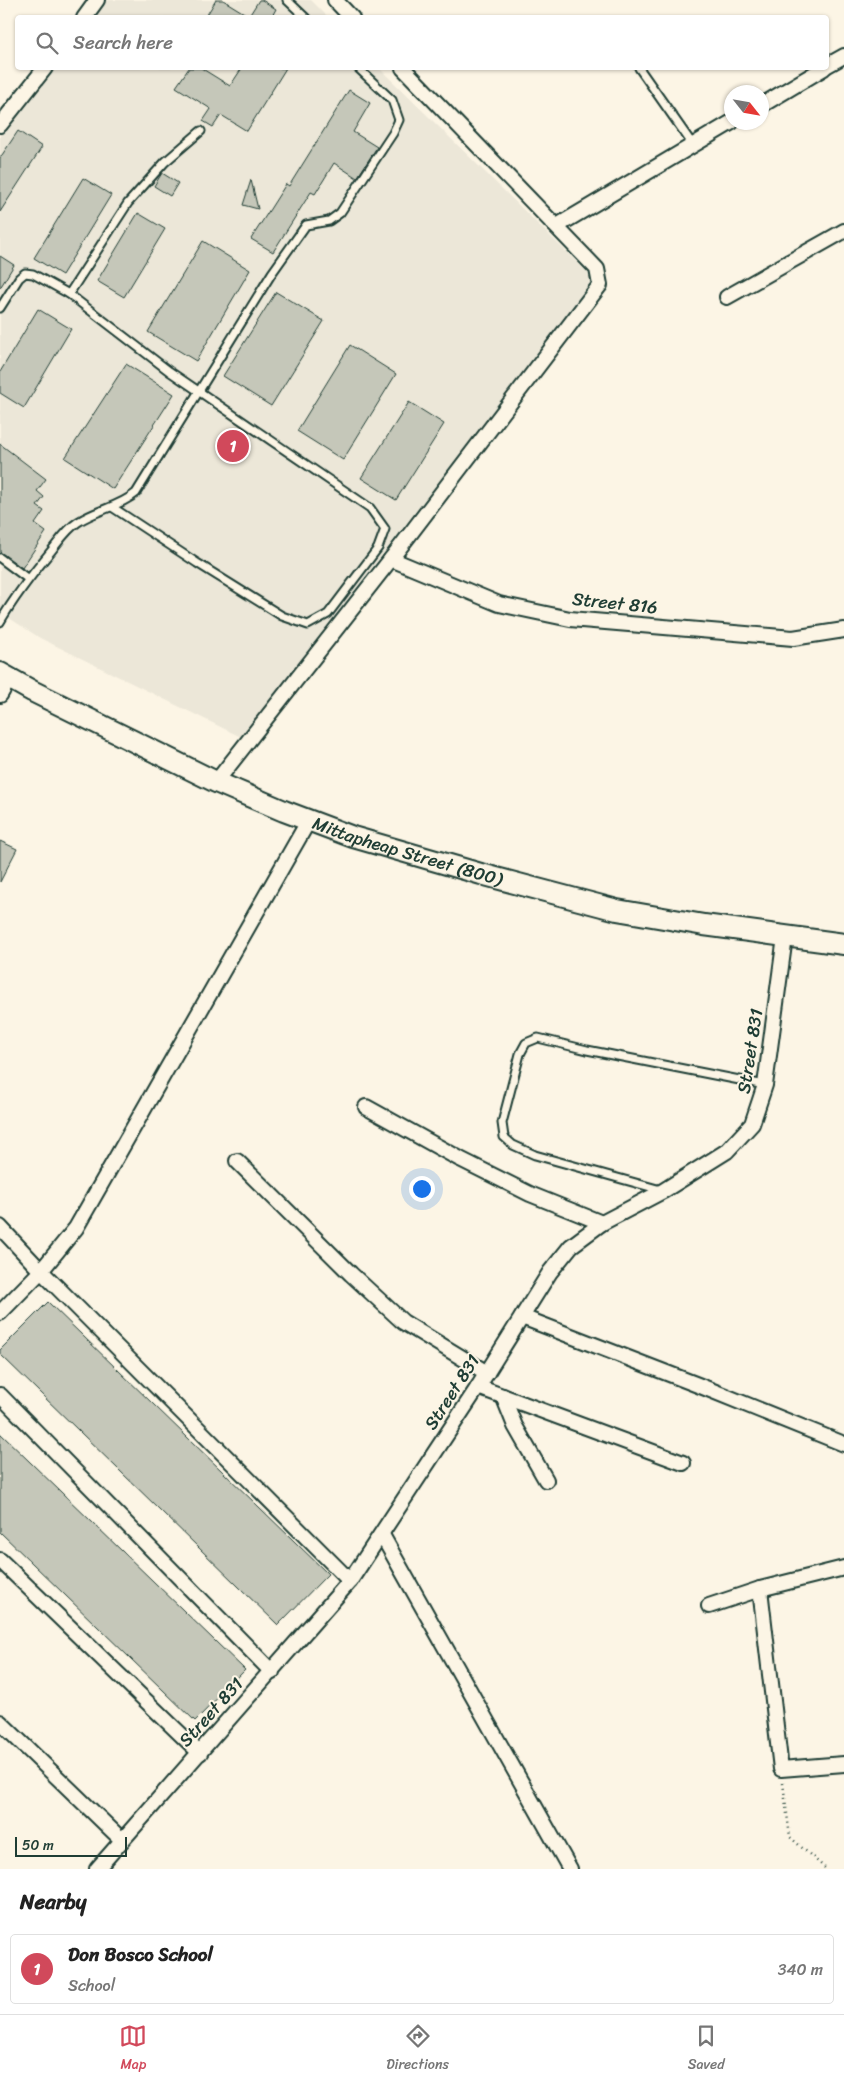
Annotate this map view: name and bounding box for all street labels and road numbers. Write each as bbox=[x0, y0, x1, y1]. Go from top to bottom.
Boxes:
street label: Street 816 bbox=[571, 583, 659, 623]
street label: Mittapheap Street (800) bbox=[308, 807, 508, 895]
street label: Street 831 bbox=[728, 1006, 773, 1096]
street label: Street 831 bbox=[415, 1347, 489, 1437]
street label: Street 831 bbox=[171, 1669, 252, 1754]

